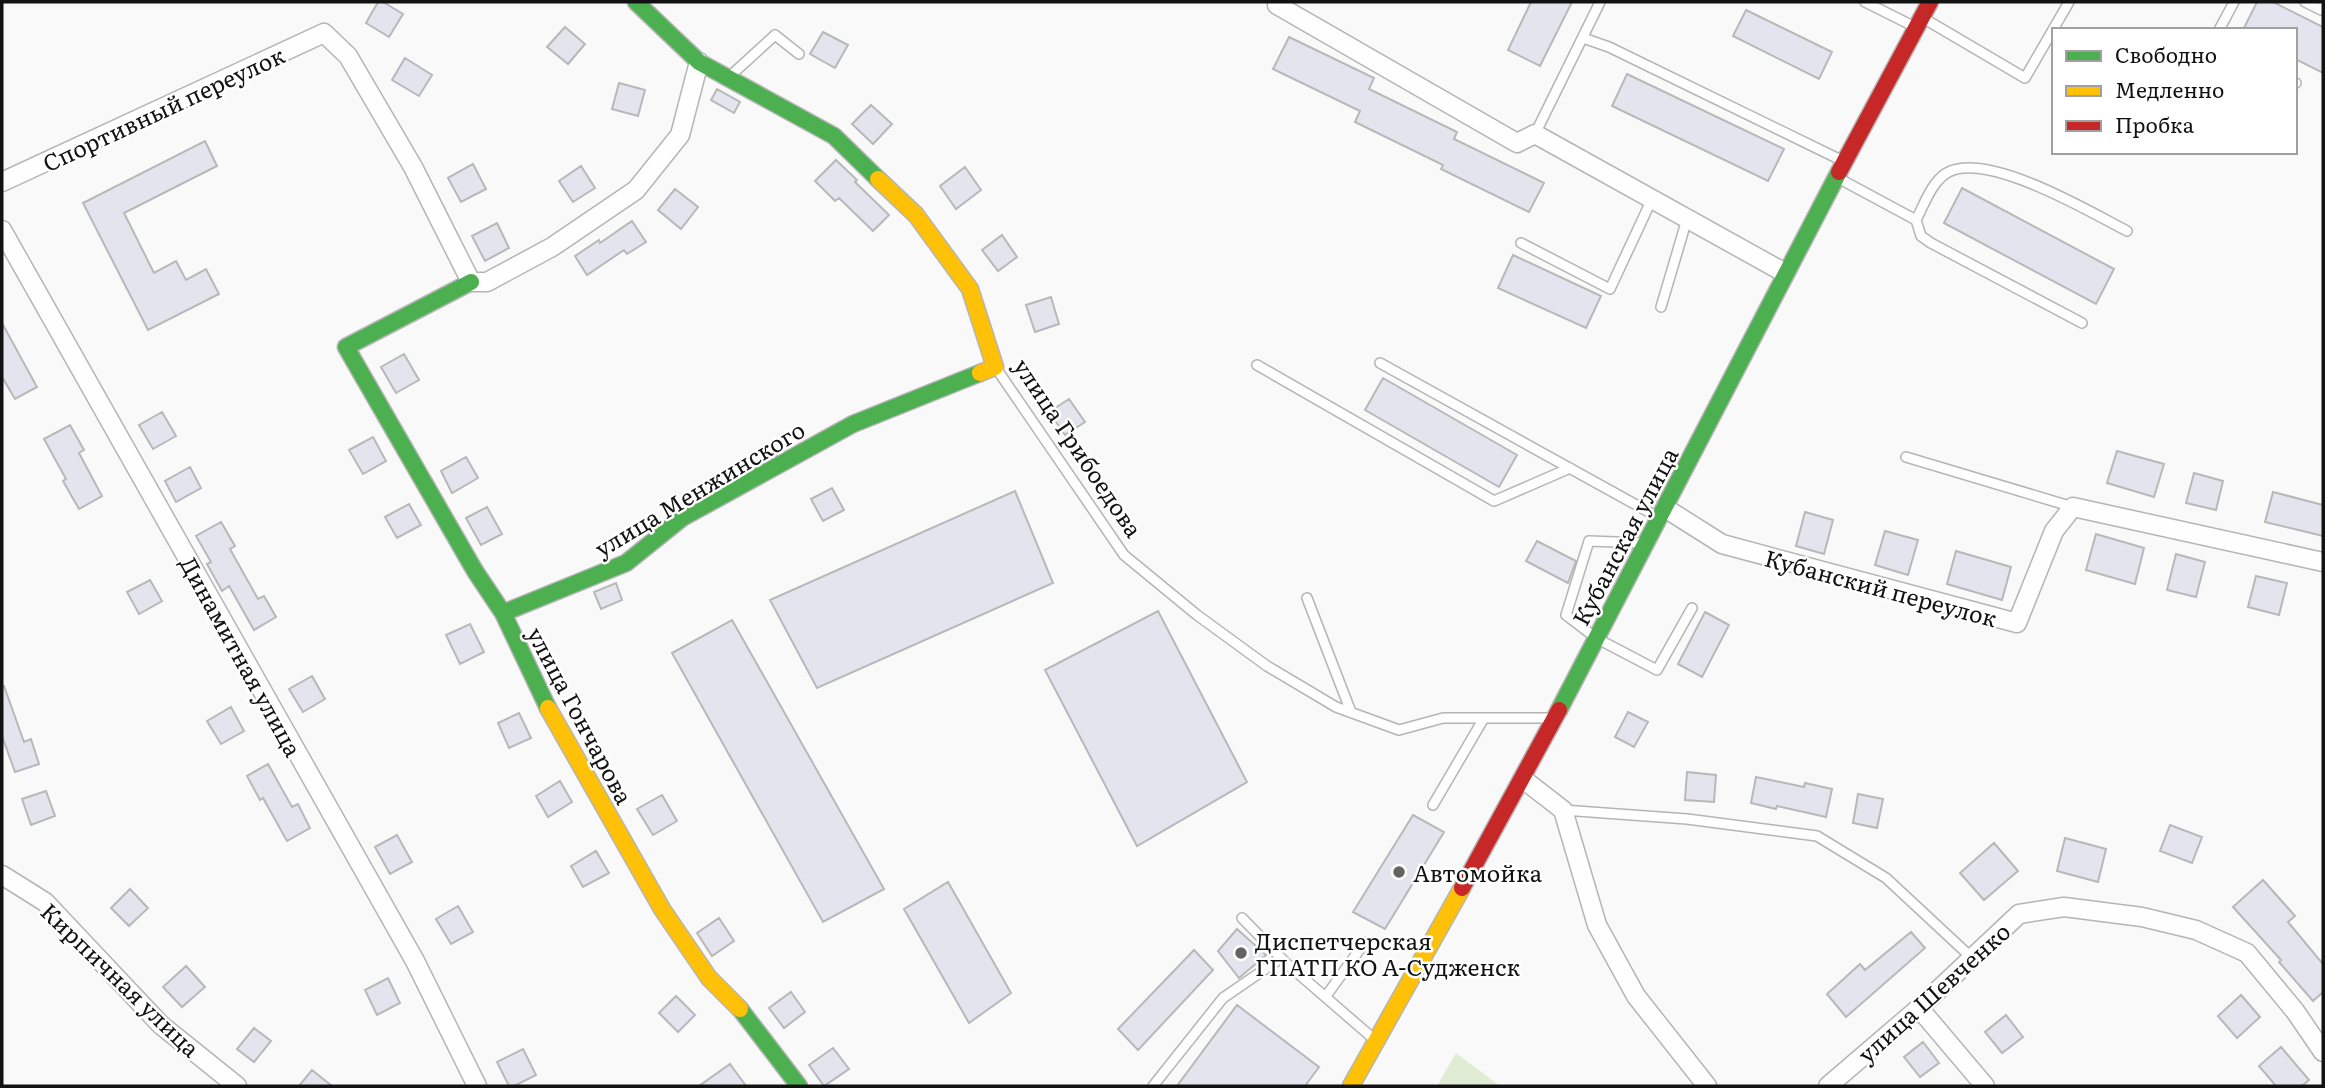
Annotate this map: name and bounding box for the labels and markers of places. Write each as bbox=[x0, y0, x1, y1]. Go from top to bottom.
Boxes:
place label: Автомойка bbox=[1413, 855, 1543, 889]
marker: Автомойка bbox=[1391, 864, 1407, 880]
place label: Диспетчерская ГПАТП КО А-Судженск bbox=[1255, 923, 1521, 983]
marker: Диспетчерская ГПАТП КО А-Судженск bbox=[1233, 945, 1249, 961]

